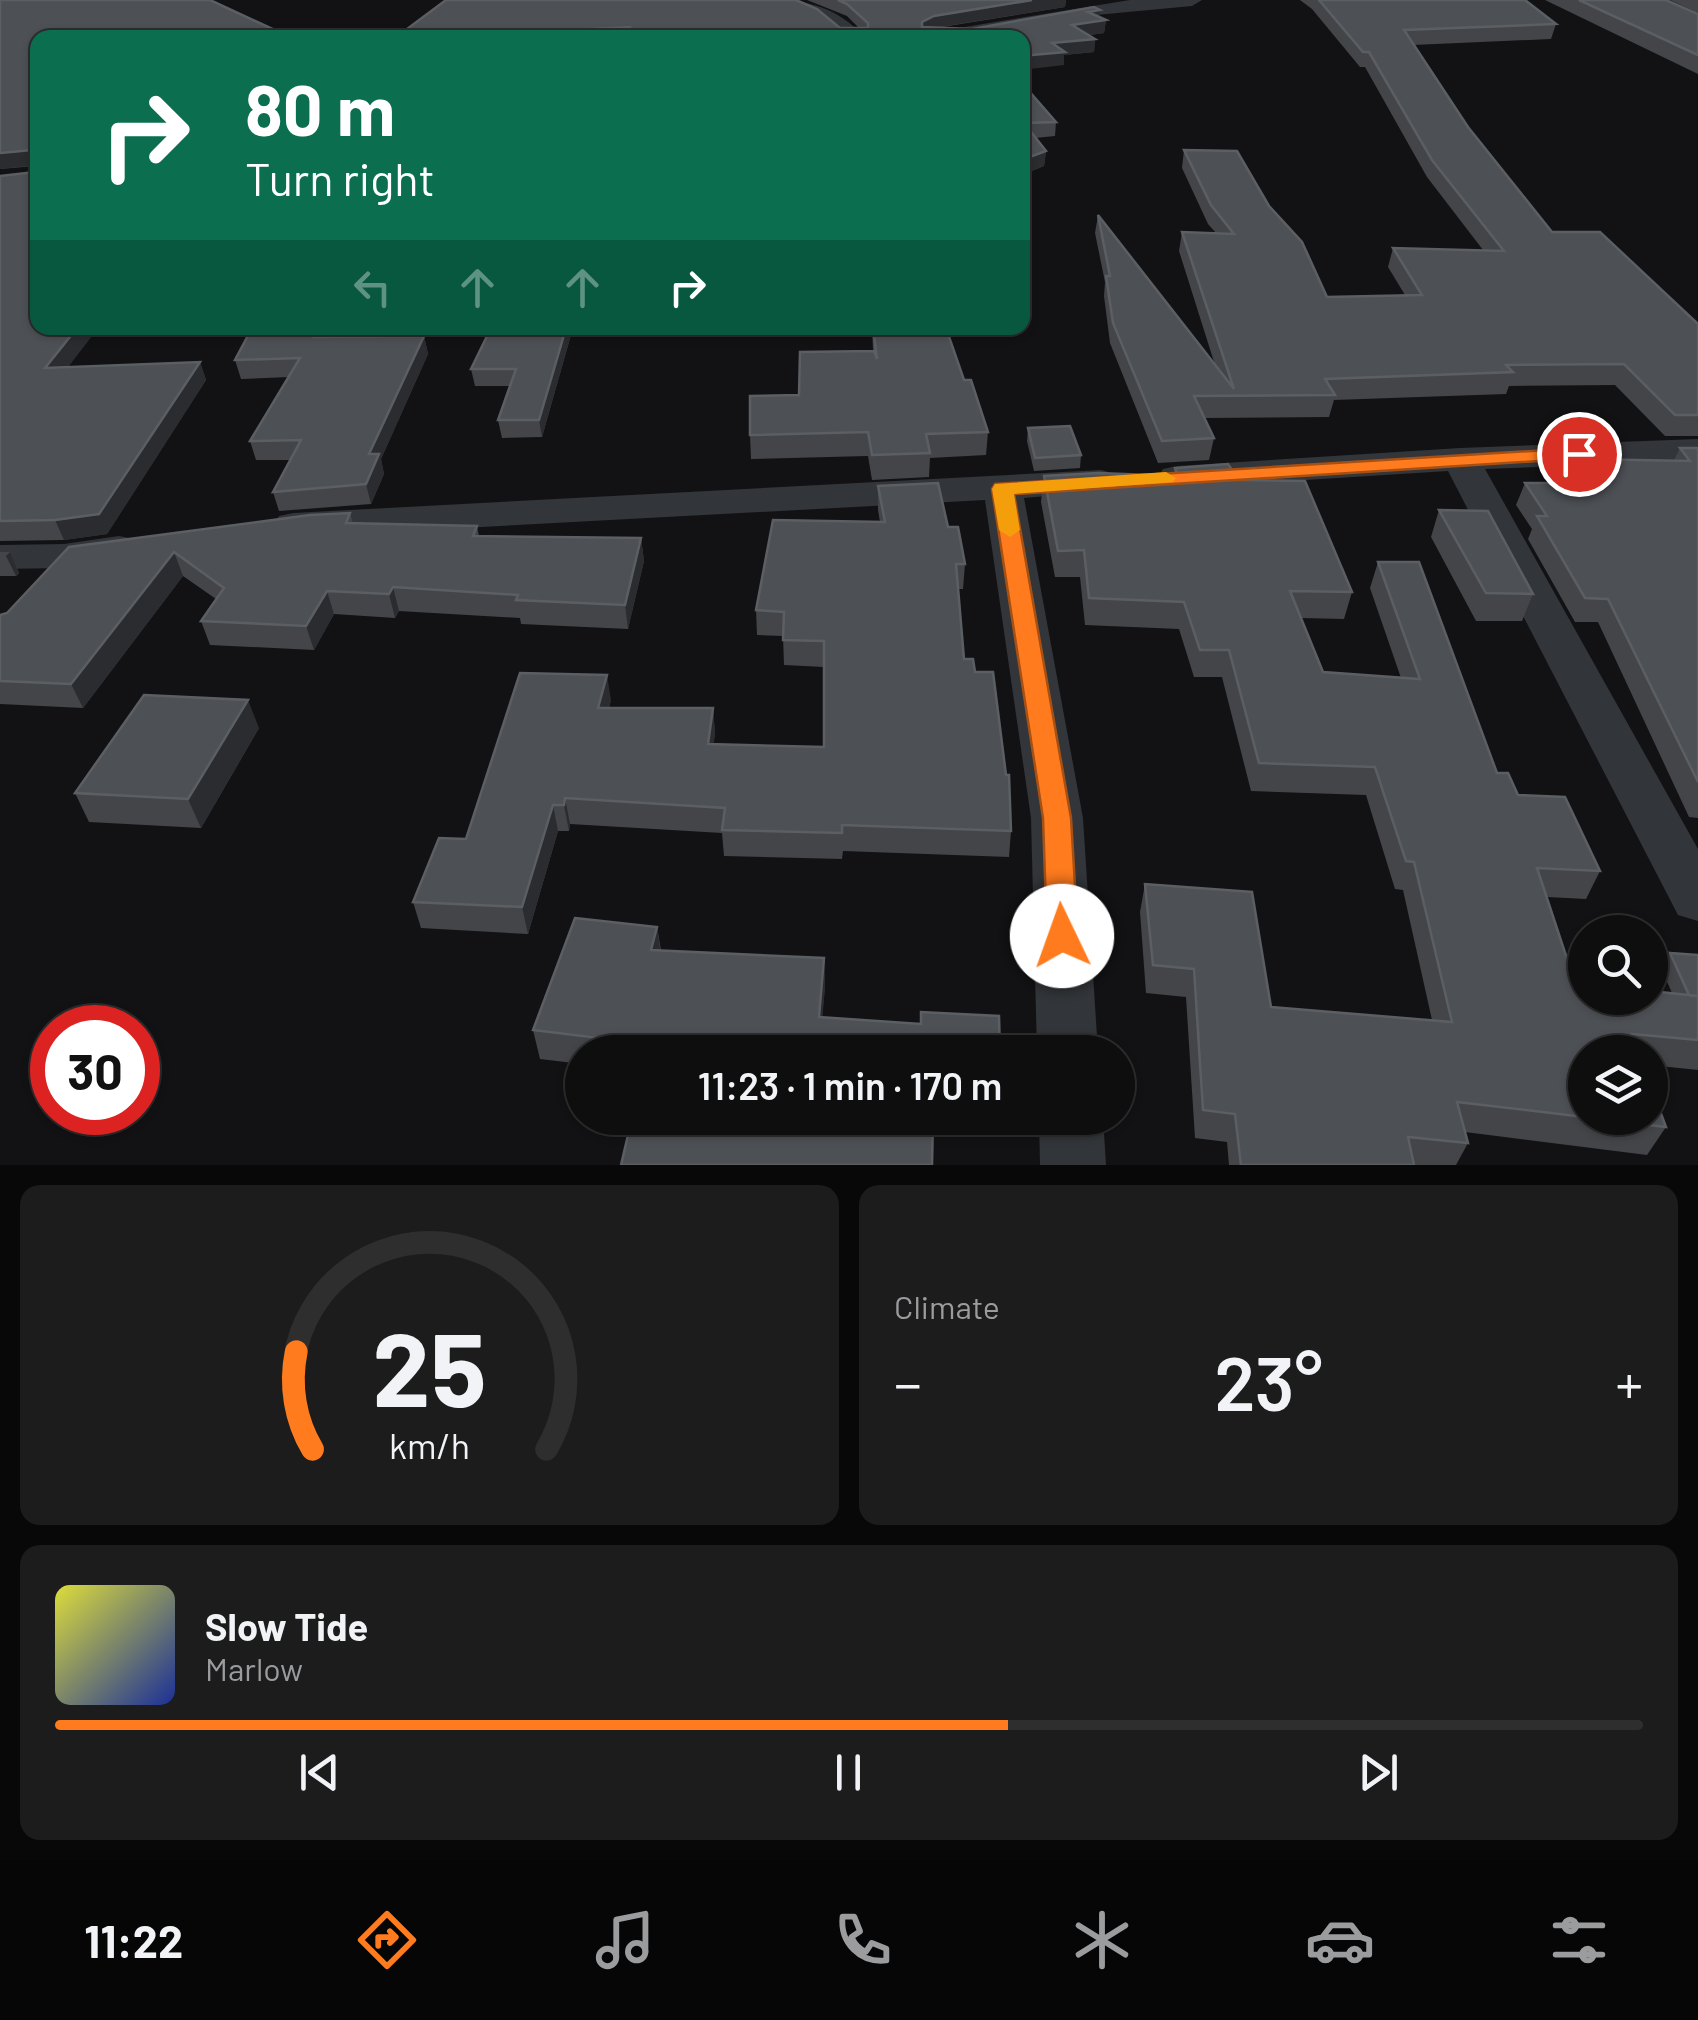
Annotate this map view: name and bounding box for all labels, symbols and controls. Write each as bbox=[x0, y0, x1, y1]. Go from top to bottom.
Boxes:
text: 80 m bbox=[245, 66, 395, 150]
icon: right bbox=[80, 70, 210, 200]
text: Turn right bbox=[245, 151, 435, 205]
icon: left bbox=[345, 260, 400, 315]
icon: ahead bbox=[450, 260, 505, 315]
icon: ahead bbox=[555, 260, 610, 315]
icon: right bbox=[660, 260, 715, 315]
pin bbox=[1537, 412, 1622, 497]
icon: arrive bbox=[1552, 427, 1607, 482]
position arrow bbox=[1010, 884, 1114, 988]
map controls bbox=[1568, 915, 1668, 1135]
button: search bbox=[1568, 915, 1668, 1015]
speed limit sign: 30 bbox=[30, 1005, 160, 1135]
button: layers bbox=[1568, 1035, 1668, 1135]
text: 11:23 · 1 min · 170 m bbox=[698, 1062, 1002, 1108]
text: Climate bbox=[894, 1287, 1000, 1325]
text: 25 bbox=[372, 1303, 487, 1428]
text: 23° bbox=[1214, 1336, 1323, 1426]
text: − bbox=[894, 1349, 922, 1415]
text: + bbox=[1615, 1349, 1643, 1415]
text: km/h bbox=[389, 1423, 470, 1466]
text: Slow Tide bbox=[205, 1603, 368, 1649]
text: Marlow bbox=[205, 1649, 303, 1687]
icon: previous bbox=[292, 1745, 347, 1800]
icon: pause bbox=[821, 1745, 876, 1800]
icon: next bbox=[1351, 1745, 1406, 1800]
icon: directions bbox=[352, 1905, 422, 1975]
icon: music bbox=[590, 1905, 660, 1975]
icon: phone bbox=[828, 1905, 898, 1975]
icon: climate bbox=[1067, 1905, 1137, 1975]
icon: car bbox=[1305, 1905, 1375, 1975]
icon: filters bbox=[1544, 1905, 1614, 1975]
text: 11:22 bbox=[84, 1913, 183, 1967]

